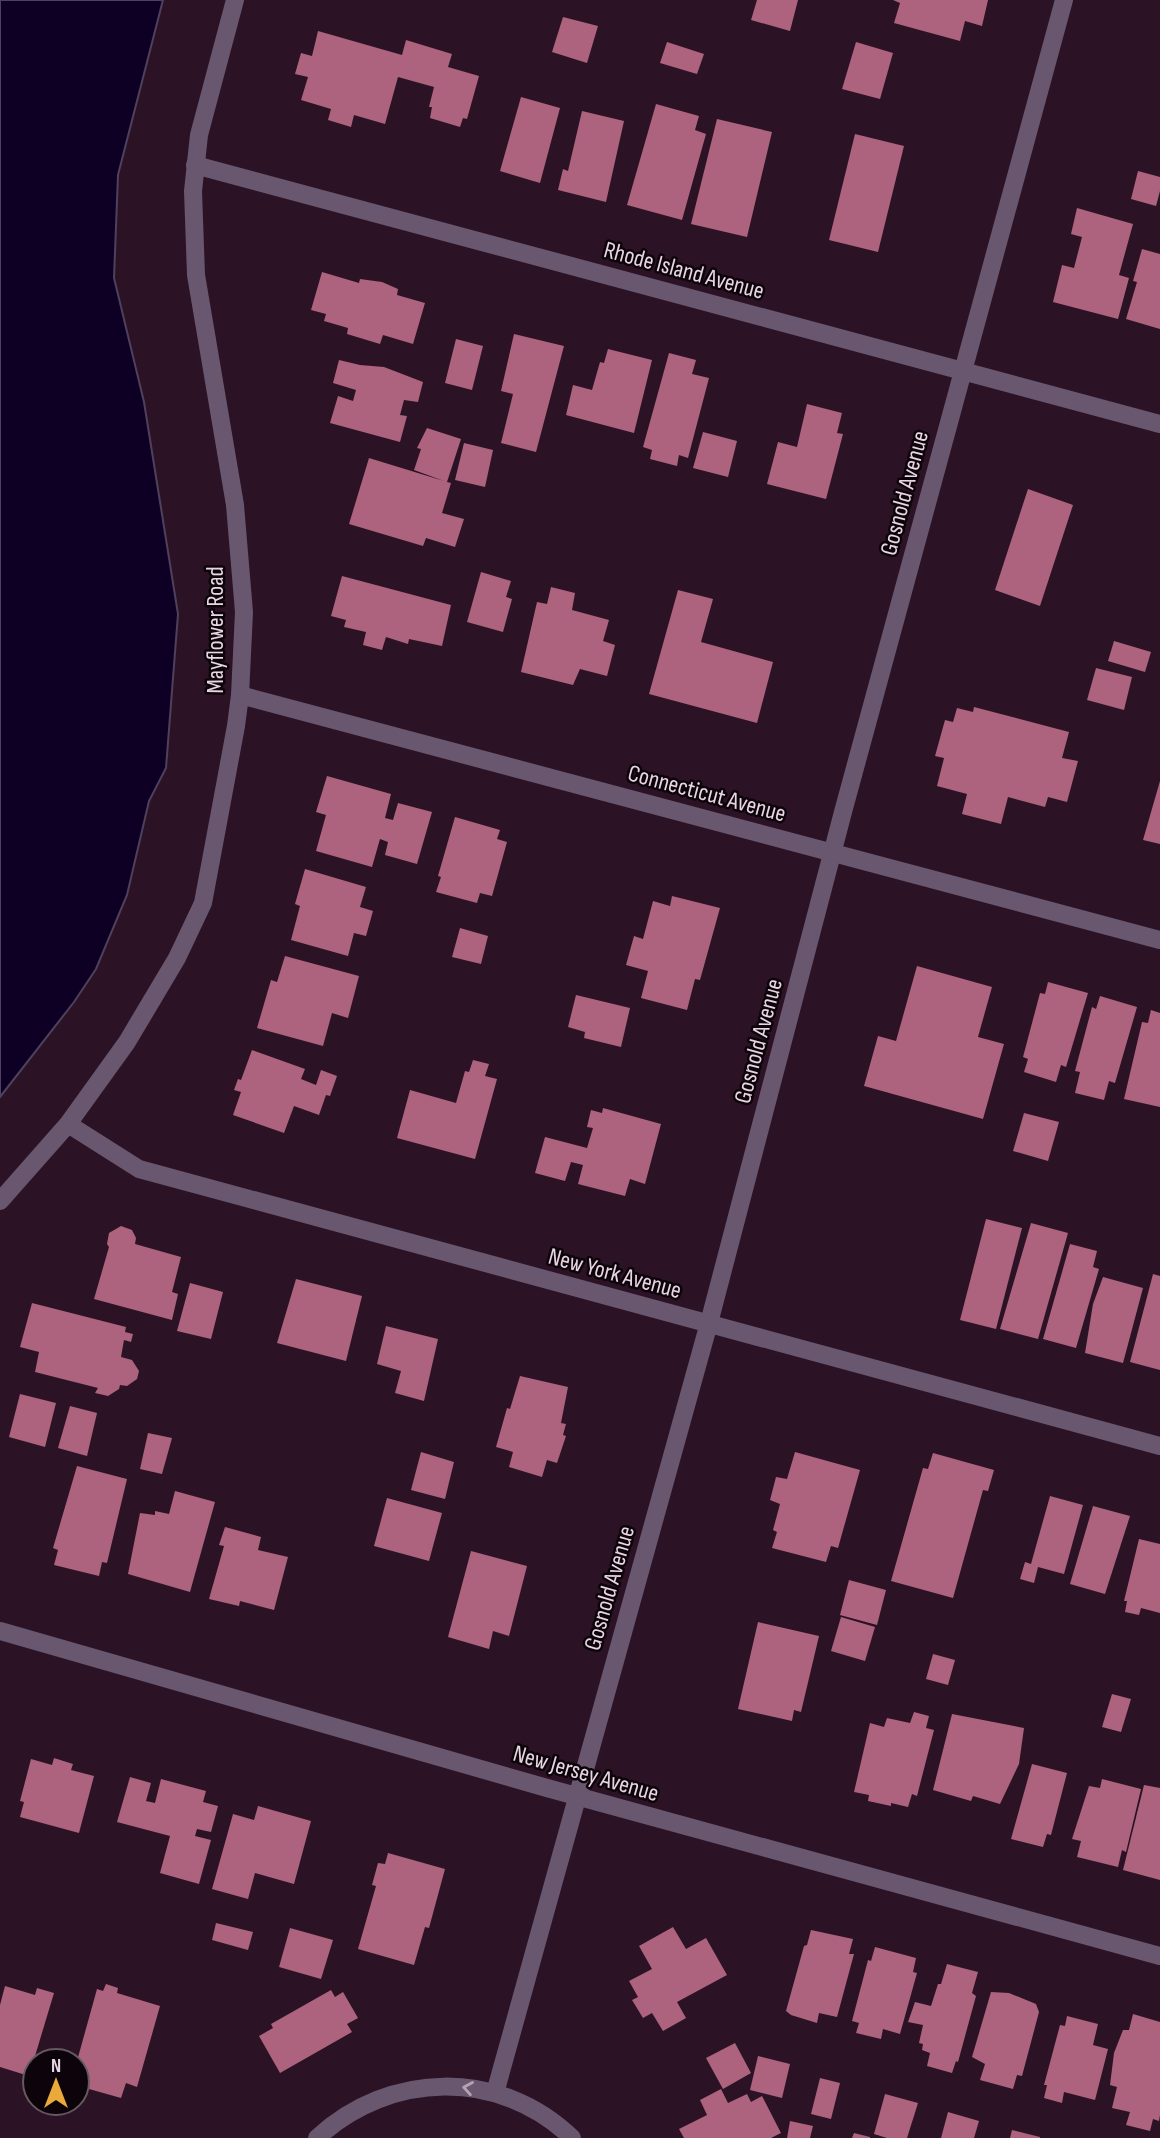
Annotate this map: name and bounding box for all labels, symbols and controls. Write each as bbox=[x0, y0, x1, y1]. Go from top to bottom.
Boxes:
street label: Rhode Island Avenue bbox=[601, 235, 767, 306]
street label: Gosnold Avenue bbox=[874, 428, 935, 559]
street label: Mayflower Road bbox=[201, 567, 230, 693]
street label: Connecticut Avenue bbox=[625, 758, 789, 828]
street label: Gosnold Avenue bbox=[728, 976, 789, 1107]
street label: New York Avenue bbox=[545, 1242, 685, 1305]
street label: Gosnold Avenue bbox=[578, 1523, 641, 1654]
street label: New Jersey Avenue bbox=[510, 1739, 662, 1808]
north arrow bbox=[21, 2047, 91, 2117]
text: N bbox=[51, 2055, 61, 2078]
one-way arrow bbox=[462, 2082, 474, 2097]

